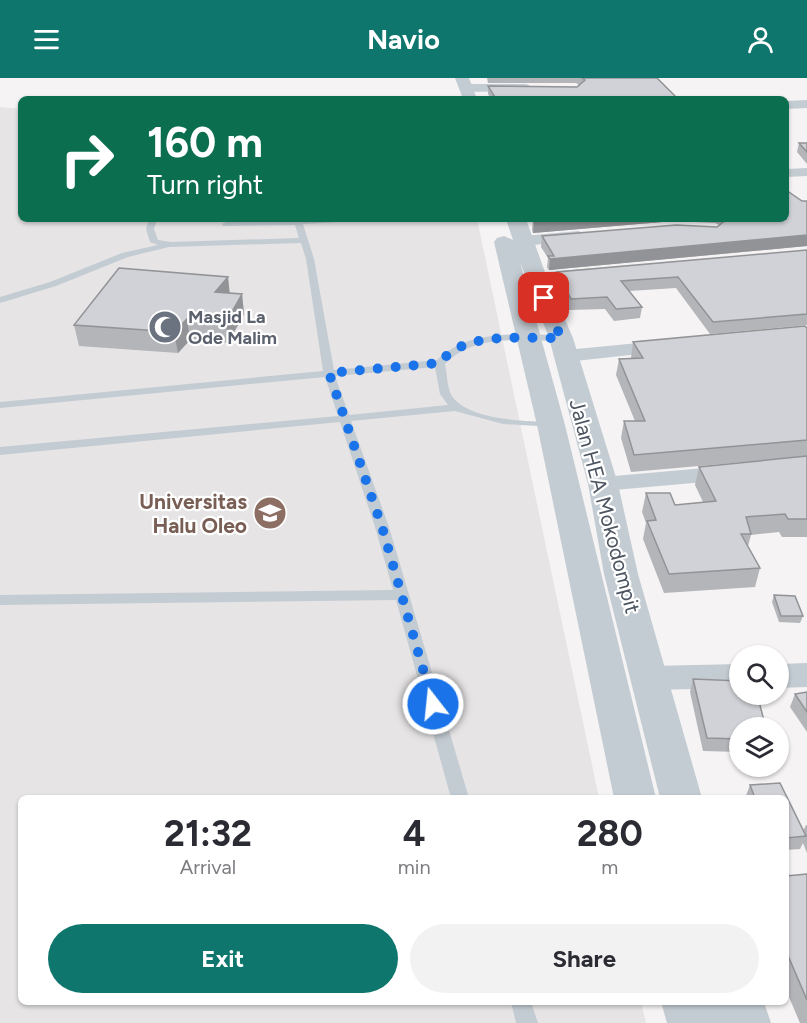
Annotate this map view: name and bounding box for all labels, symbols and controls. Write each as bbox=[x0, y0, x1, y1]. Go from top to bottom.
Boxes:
icon: menu bbox=[30, 23, 63, 56]
text: Navio bbox=[367, 23, 440, 56]
icon: person bbox=[744, 23, 777, 56]
text: 160 m bbox=[147, 117, 263, 168]
icon: right bbox=[48, 120, 126, 198]
text: Turn right bbox=[147, 168, 263, 201]
pin bbox=[518, 272, 569, 323]
icon: arrive bbox=[527, 281, 560, 314]
place label: Masjid La Ode Malim bbox=[188, 306, 277, 349]
mosque icon: Masjid La Ode Malim bbox=[147, 309, 183, 345]
street label: Jalan HEA Mokodompit bbox=[564, 396, 646, 616]
place label: Universitas Halu Oleo bbox=[139, 489, 247, 538]
school or university icon: Universitas Halu Oleo bbox=[252, 495, 288, 531]
map controls bbox=[729, 645, 789, 777]
button: search bbox=[729, 645, 789, 705]
position arrow bbox=[401, 672, 465, 736]
button: layers bbox=[729, 717, 789, 777]
text: 21:32 bbox=[164, 812, 252, 855]
text: 4 bbox=[403, 812, 426, 855]
text: 280 bbox=[577, 812, 643, 855]
text: Arrival bbox=[180, 855, 236, 879]
text: min bbox=[398, 855, 431, 879]
text: m bbox=[601, 855, 618, 879]
button: Exit bbox=[48, 924, 398, 993]
button: Share bbox=[410, 924, 759, 993]

